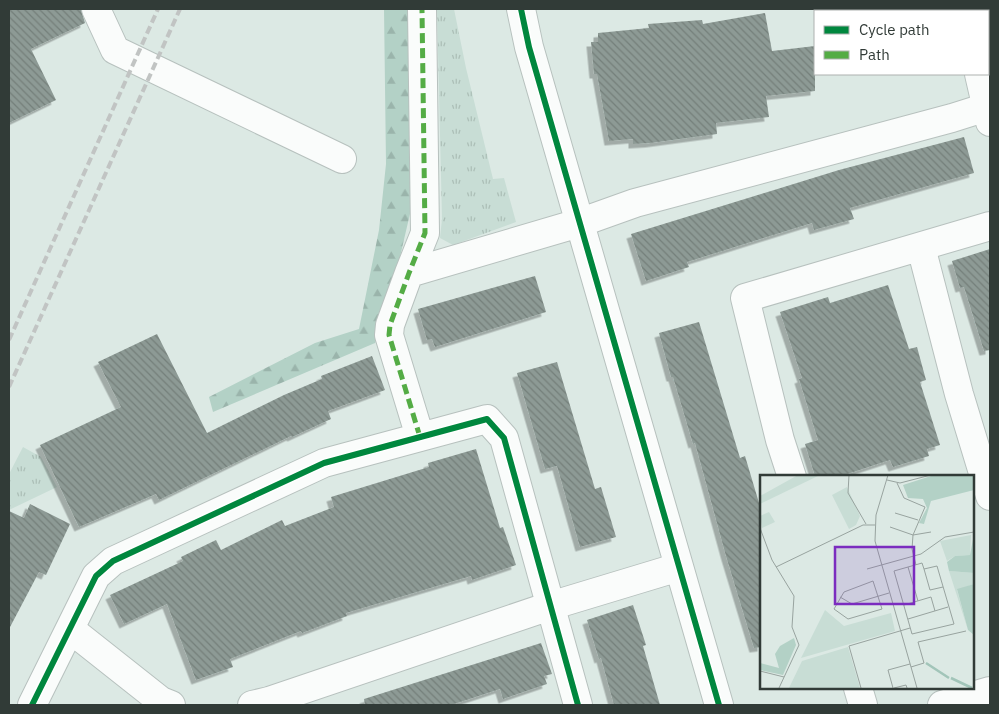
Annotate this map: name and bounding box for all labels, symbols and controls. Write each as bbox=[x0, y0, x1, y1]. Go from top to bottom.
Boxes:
legend bbox=[814, 10, 989, 75]
text: Cycle path bbox=[859, 20, 930, 39]
text: Path bbox=[859, 45, 890, 64]
inset map bbox=[760, 475, 974, 689]

